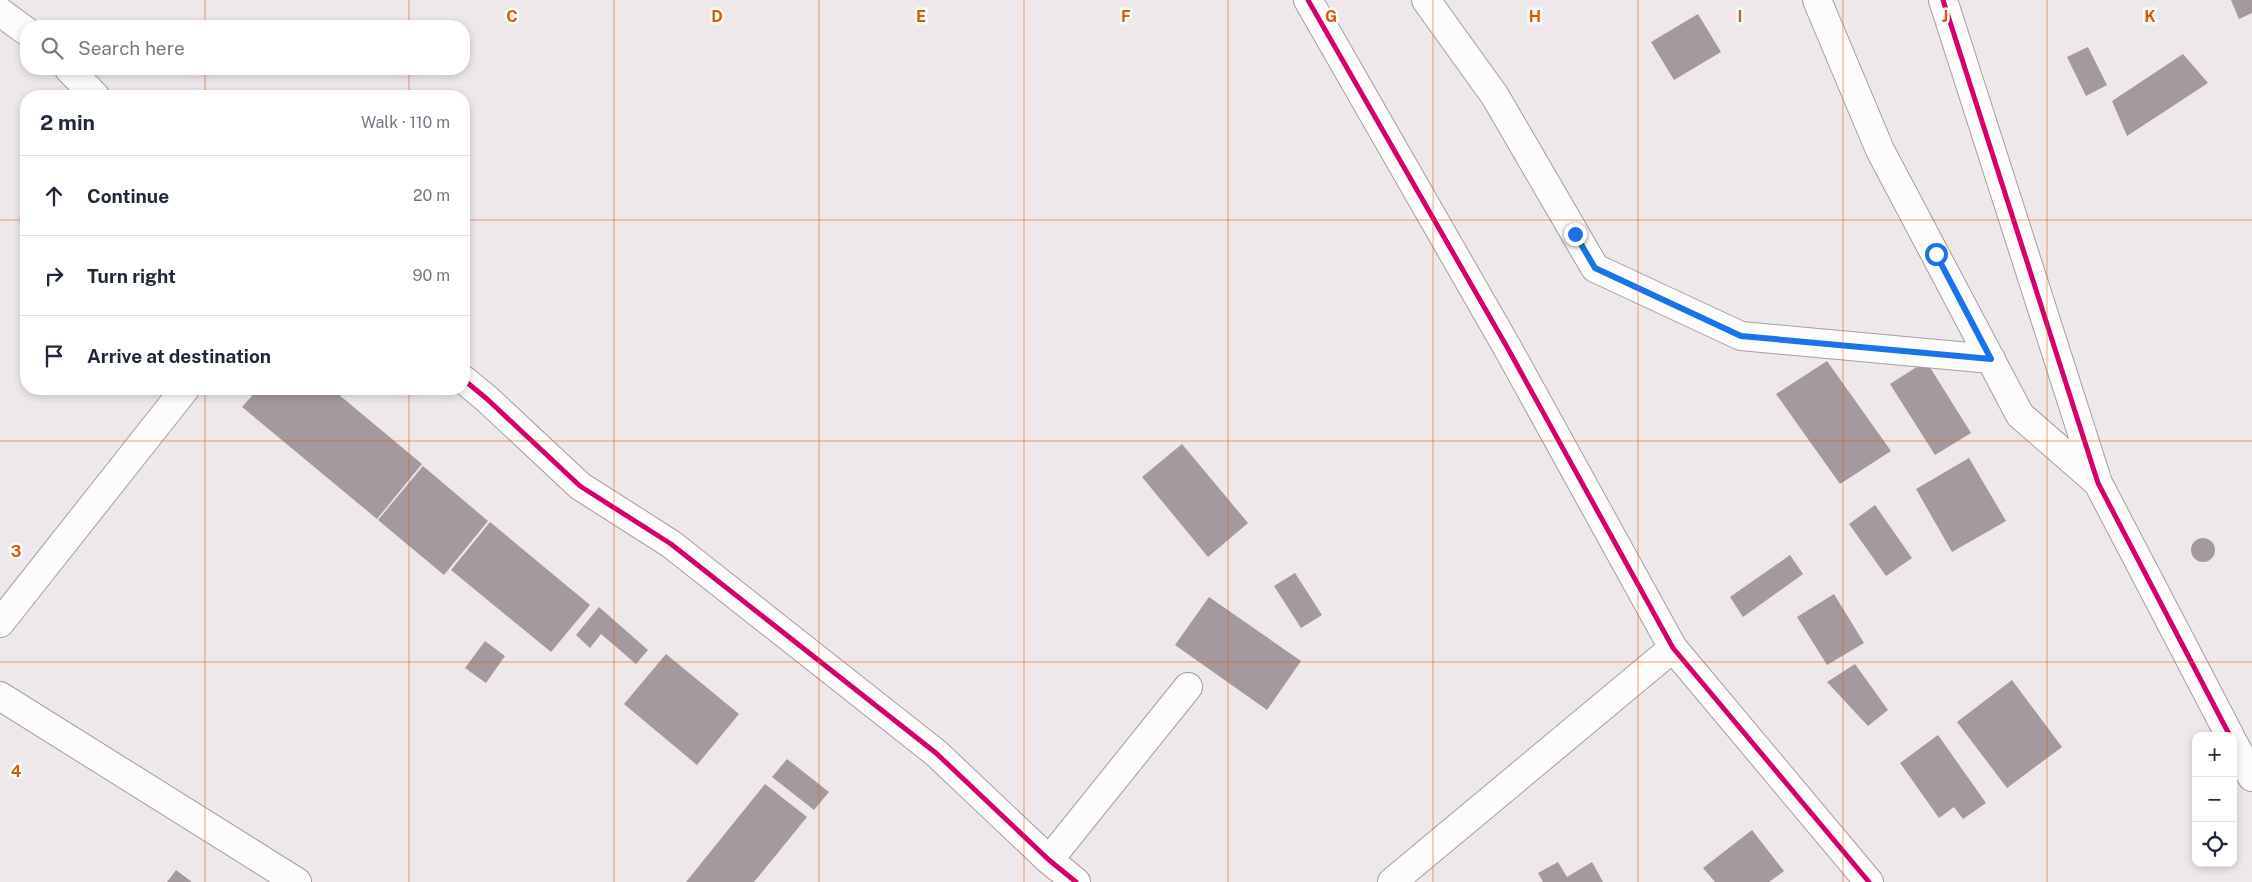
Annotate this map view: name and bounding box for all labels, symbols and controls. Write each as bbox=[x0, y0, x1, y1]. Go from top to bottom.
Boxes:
text: C bbox=[506, 7, 518, 26]
text: D bbox=[711, 7, 723, 26]
text: E bbox=[916, 7, 926, 26]
text: F bbox=[1121, 7, 1131, 26]
text: G bbox=[1325, 7, 1337, 26]
text: H bbox=[1529, 7, 1541, 26]
text: I bbox=[1738, 7, 1742, 26]
text: J bbox=[1942, 7, 1948, 26]
text: K bbox=[2144, 7, 2156, 26]
search box bbox=[20, 20, 470, 75]
icon: search bbox=[38, 34, 66, 62]
text: Search here bbox=[78, 37, 185, 59]
text: 2 min bbox=[40, 110, 95, 135]
text: Walk · 110 m bbox=[361, 113, 450, 132]
icon: ahead bbox=[40, 182, 68, 210]
text: Continue bbox=[87, 185, 169, 207]
text: 20 m bbox=[413, 186, 450, 205]
route end bbox=[1564, 223, 1587, 246]
route start bbox=[1925, 243, 1948, 266]
icon: right bbox=[40, 262, 68, 290]
text: Turn right bbox=[87, 265, 176, 287]
text: 90 m bbox=[413, 266, 450, 285]
icon: arrive bbox=[40, 342, 68, 370]
text: Arrive at destination bbox=[87, 345, 271, 367]
text: 3 bbox=[11, 542, 21, 561]
map controls bbox=[2192, 732, 2237, 867]
button: + bbox=[2192, 732, 2237, 777]
text: 4 bbox=[11, 762, 22, 781]
button: − bbox=[2192, 777, 2237, 822]
button: locate bbox=[2192, 822, 2237, 867]

